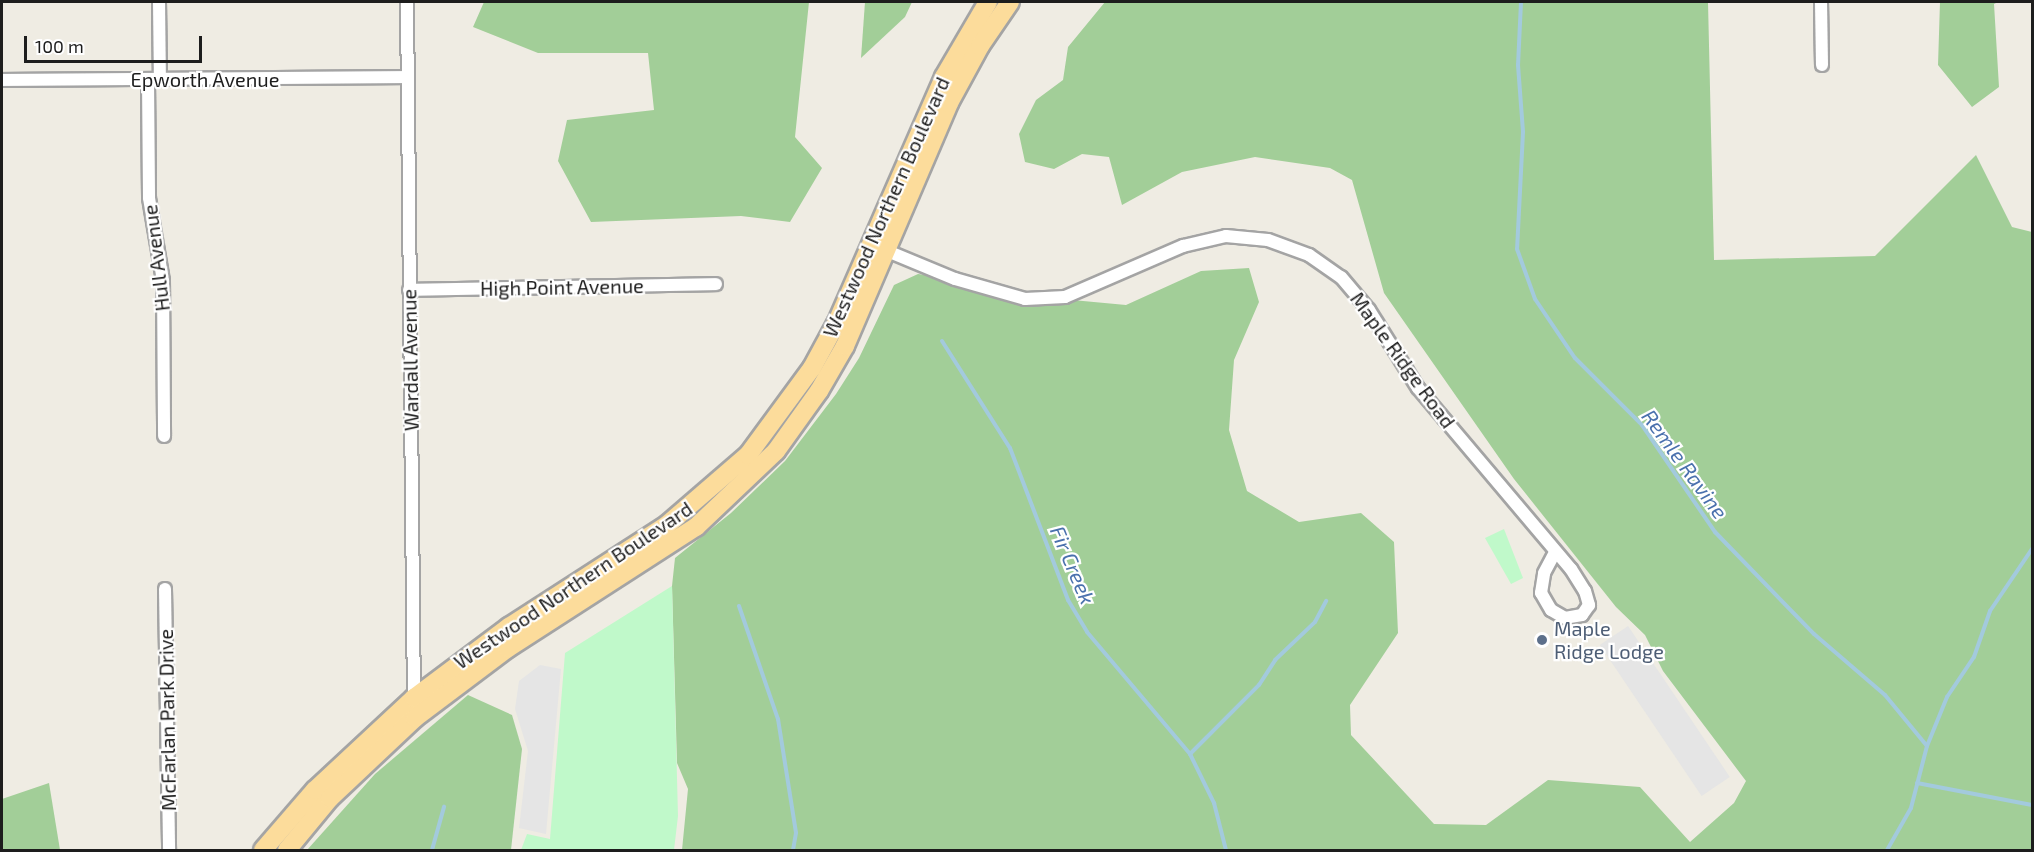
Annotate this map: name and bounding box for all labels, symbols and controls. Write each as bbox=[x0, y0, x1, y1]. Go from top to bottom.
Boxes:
scale bar bbox=[27, 24, 206, 62]
text: 100 m bbox=[35, 35, 84, 57]
street label: Epworth Avenue bbox=[130, 67, 280, 91]
street label: Westwood Northern Boulevard bbox=[818, 73, 954, 341]
street label: Hull Avenue bbox=[138, 203, 174, 313]
street label: High Point Avenue bbox=[480, 274, 644, 300]
street label: Maple Ridge Road bbox=[1346, 287, 1460, 433]
street label: Wardall Avenue bbox=[397, 288, 423, 432]
water label: Remle Ravine bbox=[1637, 404, 1733, 524]
street label: Westwood Northern Boulevard bbox=[449, 496, 697, 674]
water label: Fir Creek bbox=[1045, 522, 1101, 608]
place label: Maple Ridge Lodge bbox=[1554, 616, 1664, 663]
street label: McFarlan Park Drive bbox=[153, 629, 181, 811]
marker: Maple Ridge Lodge bbox=[1535, 633, 1549, 647]

